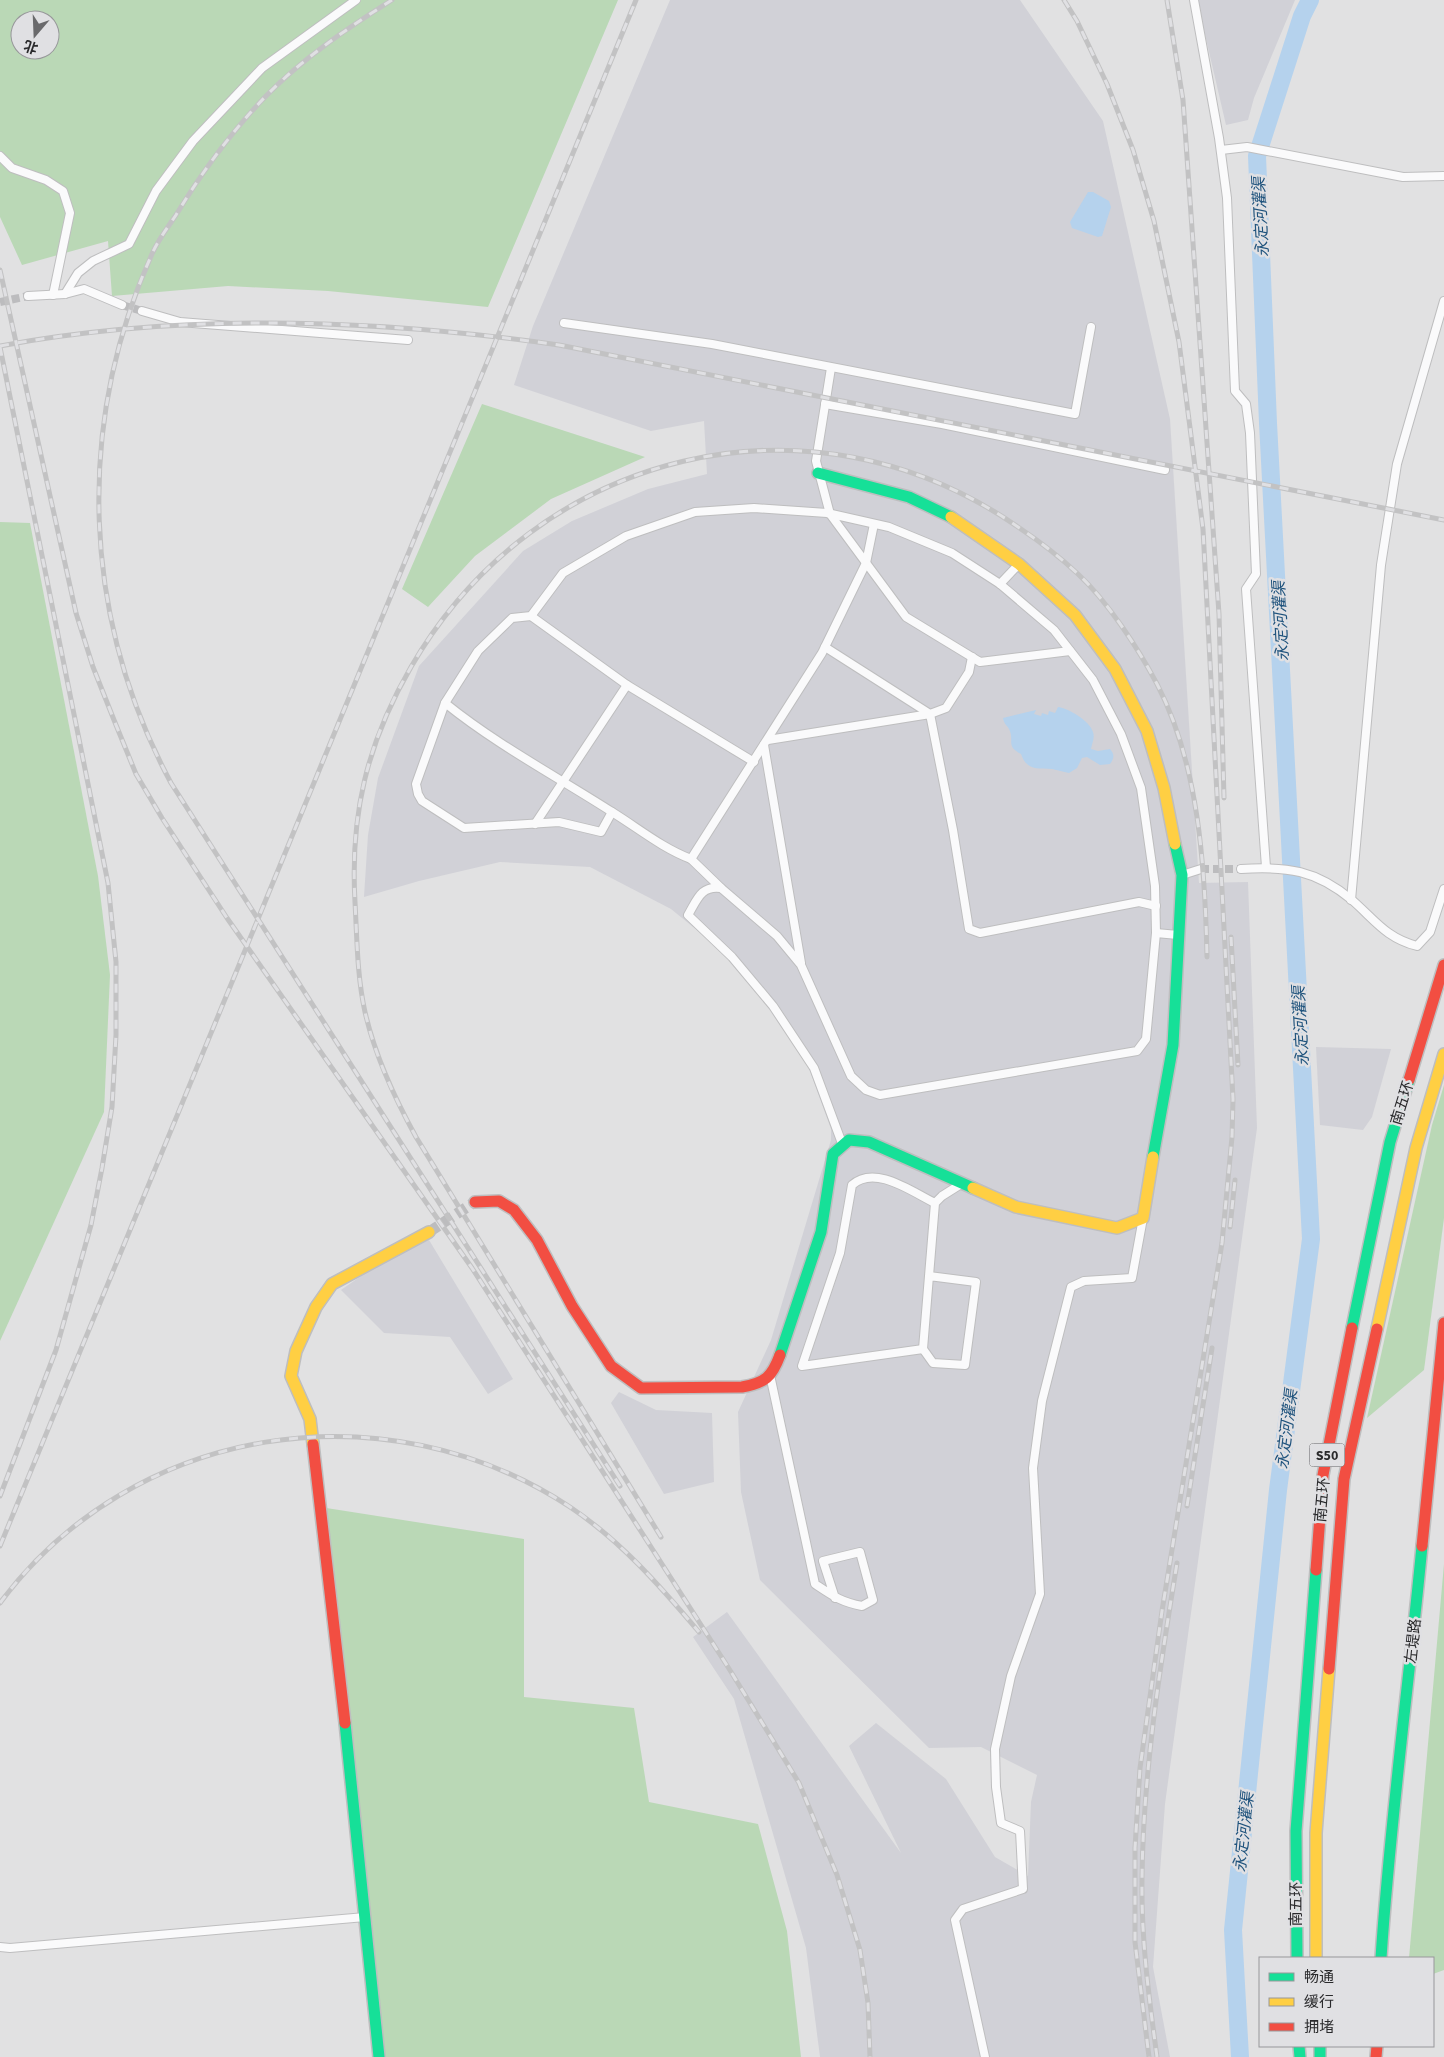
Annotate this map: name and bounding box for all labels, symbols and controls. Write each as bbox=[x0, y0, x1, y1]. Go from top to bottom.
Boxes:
north arrow bbox=[10, 10, 60, 60]
text: 北 bbox=[21, 35, 41, 58]
water label: 永定河灌渠 bbox=[1248, 174, 1274, 257]
water label: 永定河灌渠 bbox=[1268, 578, 1294, 661]
water label: 永定河灌渠 bbox=[1288, 983, 1314, 1066]
street label: 南五环 bbox=[1386, 1079, 1419, 1128]
water label: 永定河灌渠 bbox=[1271, 1386, 1303, 1470]
road number: S50 bbox=[1310, 1444, 1344, 1466]
street label: 南五环 bbox=[1310, 1477, 1335, 1523]
street label: 左堤路 bbox=[1401, 1618, 1426, 1665]
water label: 永定河灌渠 bbox=[1229, 1789, 1259, 1873]
street label: 南五环 bbox=[1286, 1881, 1307, 1927]
legend bbox=[1259, 1957, 1434, 2047]
text: 畅通 bbox=[1304, 1967, 1334, 1988]
text: 缓行 bbox=[1304, 1992, 1334, 2013]
text: 拥堵 bbox=[1304, 2017, 1334, 2038]

